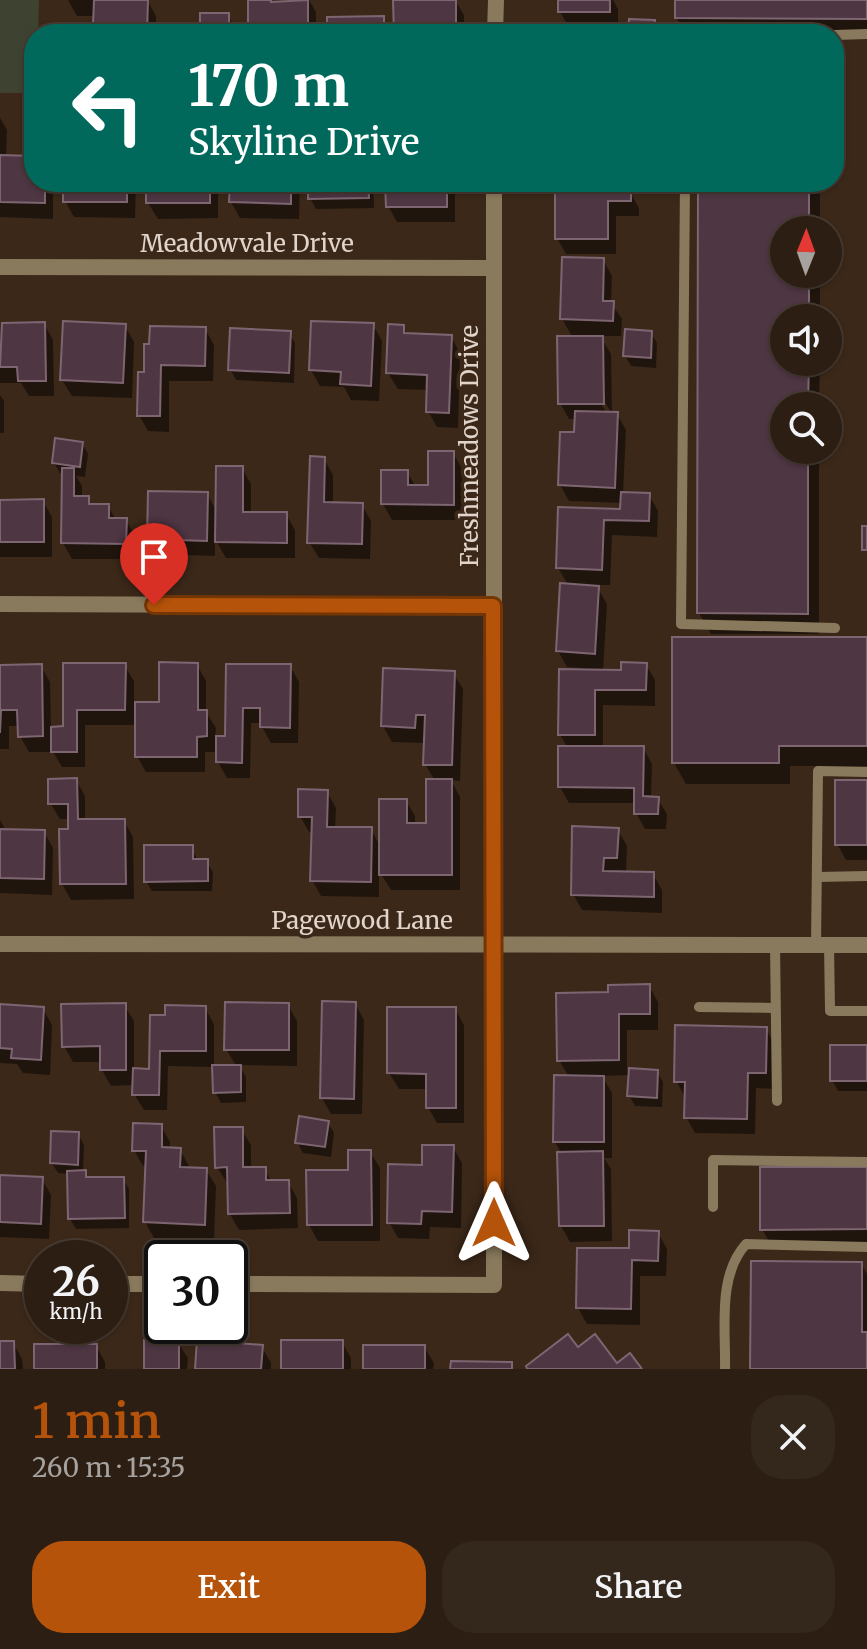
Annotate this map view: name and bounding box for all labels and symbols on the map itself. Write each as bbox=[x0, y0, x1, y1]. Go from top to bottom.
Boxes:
north arrow bbox=[770, 216, 842, 288]
street label: Meadowvale Drive bbox=[140, 228, 354, 259]
street label: Freshmeadows Drive bbox=[454, 325, 485, 567]
pin bbox=[120, 523, 188, 605]
street label: Pagewood Lane bbox=[271, 905, 453, 936]
position arrow bbox=[452, 1181, 536, 1265]
speed limit sign: 30 bbox=[144, 1240, 248, 1344]

